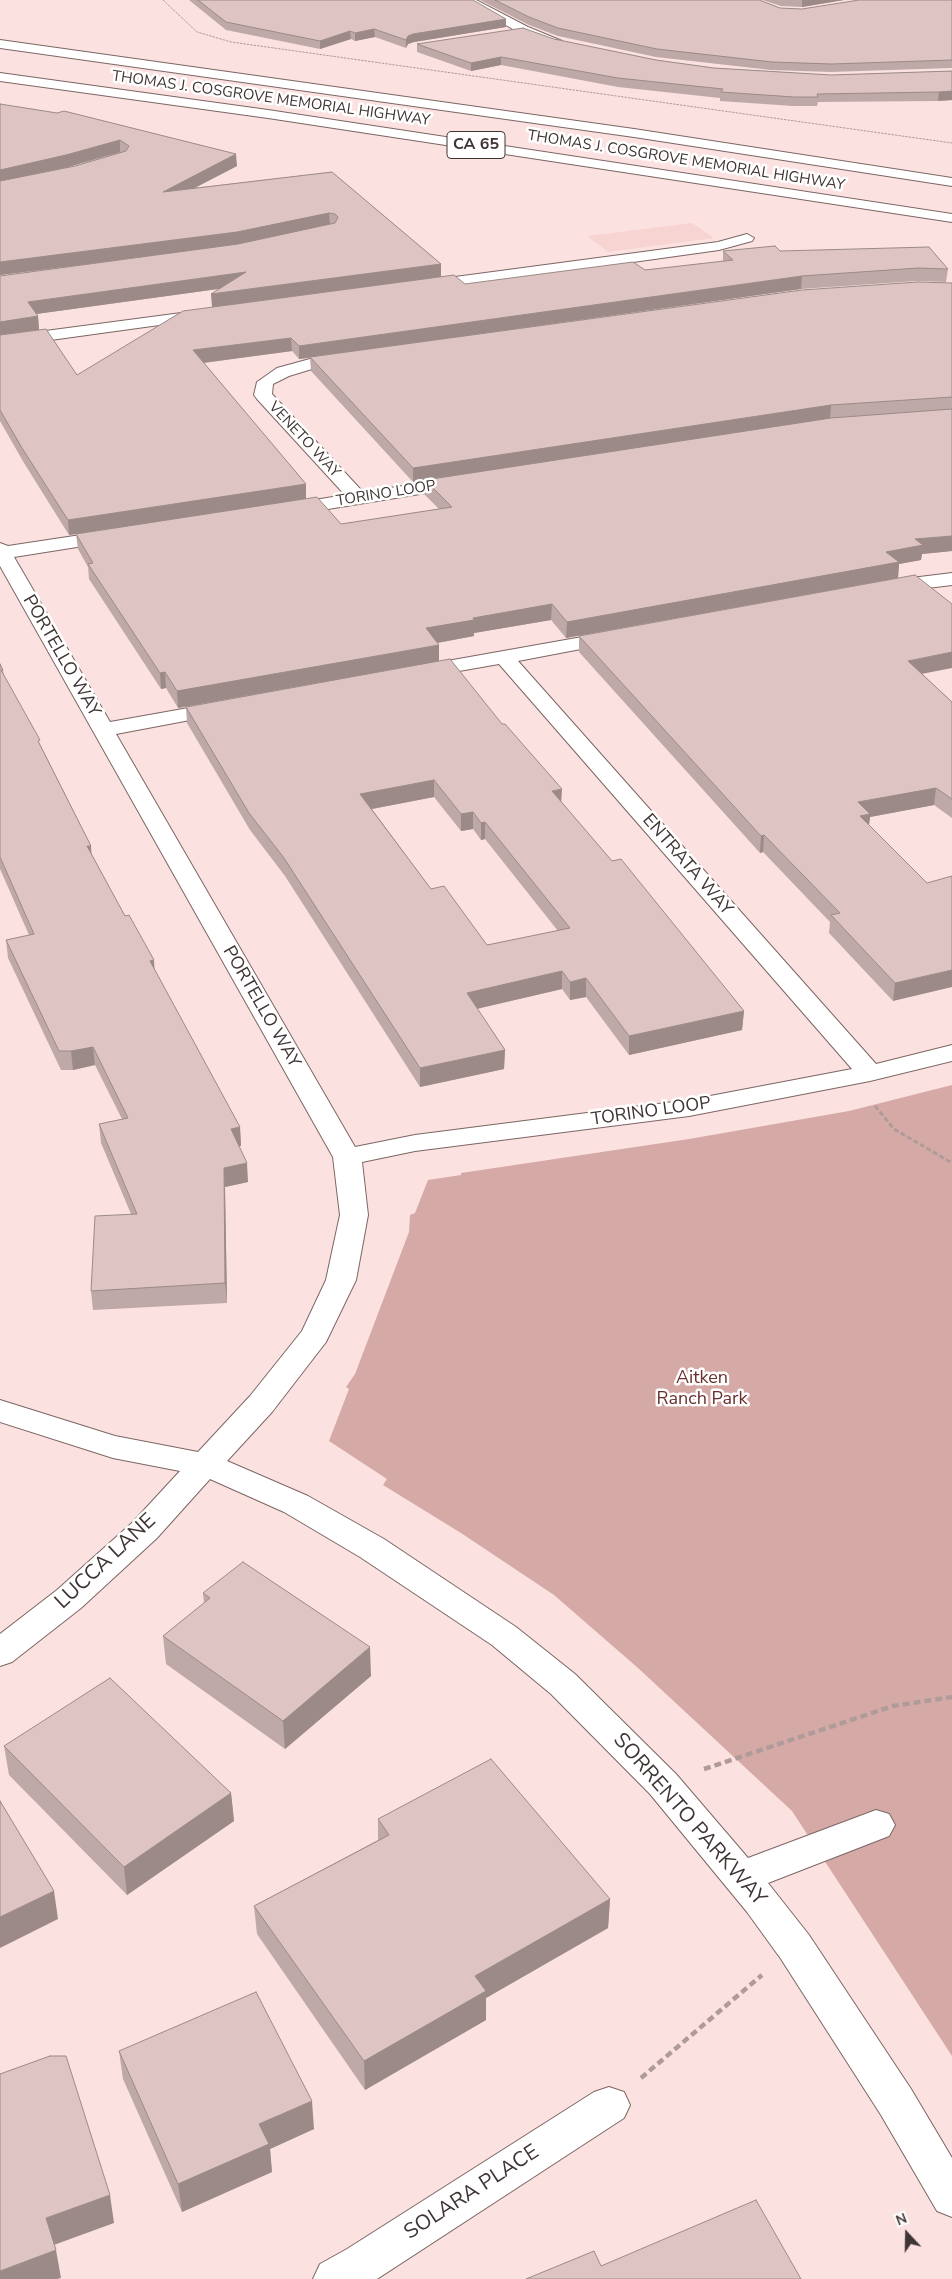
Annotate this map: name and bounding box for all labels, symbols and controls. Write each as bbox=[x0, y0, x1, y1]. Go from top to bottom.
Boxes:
street label: THOMAS J. COSGROVE MEMORIAL HIGHWAY bbox=[111, 68, 431, 130]
street label: THOMAS J. COSGROVE MEMORIAL HIGHWAY bbox=[526, 127, 846, 195]
road number: CA 65 bbox=[447, 132, 505, 158]
street label: VENETO WAY bbox=[264, 398, 344, 482]
street label: TORINO LOOP bbox=[335, 477, 437, 511]
street label: PORTELLO WAY bbox=[17, 591, 105, 721]
street label: ENTRATA WAY bbox=[637, 810, 737, 920]
street label: PORTELLO WAY bbox=[217, 942, 305, 1072]
street label: TORINO LOOP bbox=[590, 1093, 712, 1131]
park label: Aitken Ranch Park bbox=[657, 1368, 747, 1410]
street label: LUCCA LANE bbox=[50, 1509, 162, 1615]
street label: SORRENTO PARKWAY bbox=[607, 1729, 771, 1911]
street label: SOLARA PLACE bbox=[400, 2140, 544, 2246]
north arrow bbox=[882, 2209, 932, 2259]
text: N bbox=[893, 2209, 910, 2230]

